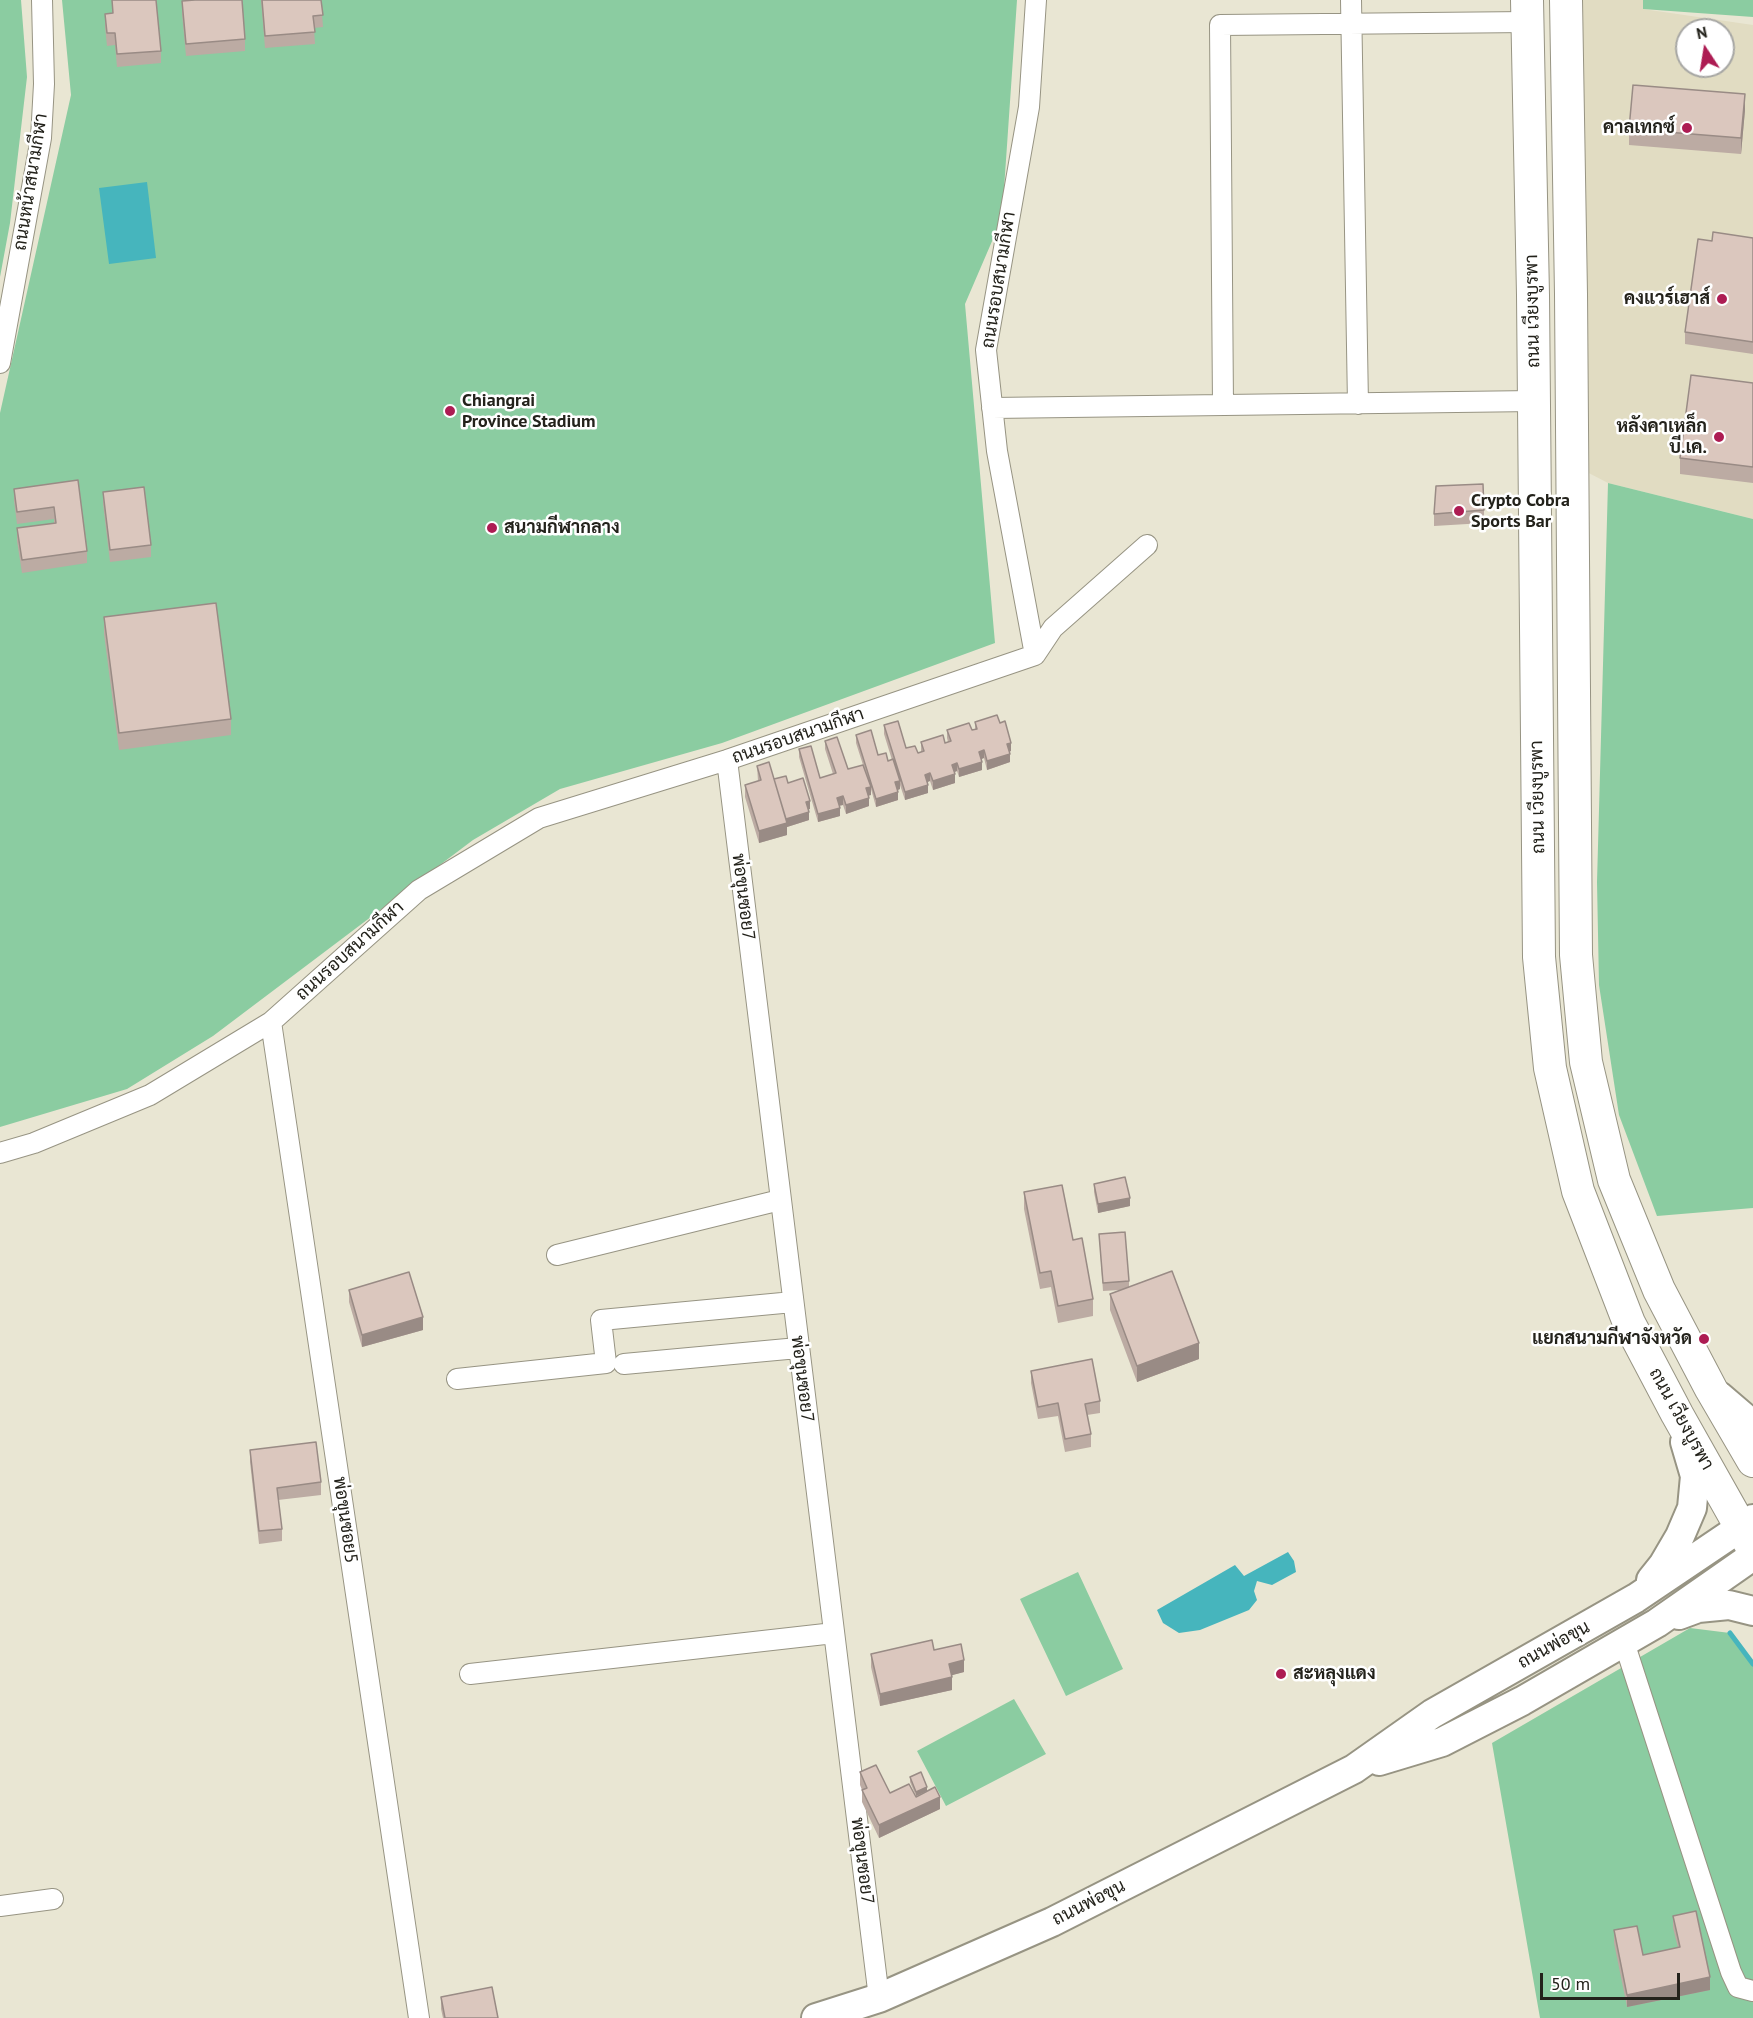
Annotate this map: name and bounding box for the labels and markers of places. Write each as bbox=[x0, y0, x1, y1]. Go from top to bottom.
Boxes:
place label: คาลเทกซ์ bbox=[1603, 117, 1675, 139]
marker: คาลเทกซ์ bbox=[1680, 121, 1694, 135]
place label: คงแวร์เฮาส์ bbox=[1624, 288, 1710, 310]
marker: คงแวร์เฮาส์ bbox=[1715, 292, 1729, 306]
place label: Chiangrai Province Stadium bbox=[462, 390, 595, 432]
marker: Chiangrai Province Stadium bbox=[443, 404, 457, 418]
place label: หลังคาเหล็ก บี.เค. bbox=[1616, 416, 1707, 458]
marker: หลังคาเหล็ก บี.เค. bbox=[1712, 430, 1726, 444]
place label: Crypto Cobra Sports Bar bbox=[1471, 490, 1570, 532]
marker: Crypto Cobra Sports Bar bbox=[1452, 504, 1466, 518]
place label: สนามกีฬากลาง bbox=[504, 517, 620, 539]
marker: สนามกีฬากลาง bbox=[485, 521, 499, 535]
place label: แยกสนามกีฬาจังหวัด bbox=[1532, 1328, 1692, 1350]
marker: แยกสนามกีฬาจังหวัด bbox=[1697, 1332, 1711, 1346]
place label: สะหลุงแดง bbox=[1293, 1663, 1376, 1685]
marker: สะหลุงแดง bbox=[1274, 1667, 1288, 1681]

